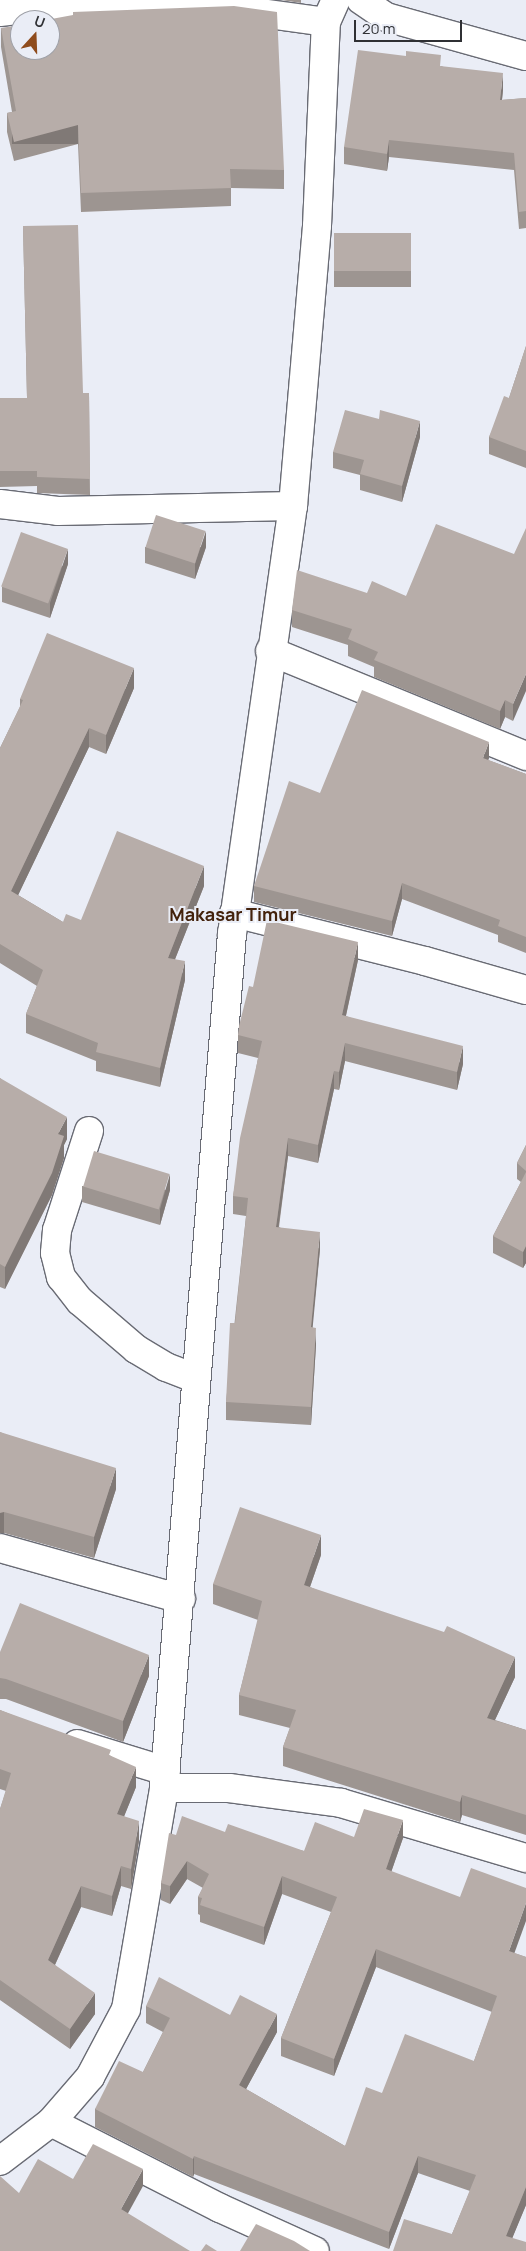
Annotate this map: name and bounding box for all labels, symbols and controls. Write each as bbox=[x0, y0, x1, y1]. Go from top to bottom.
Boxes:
north arrow bbox=[10, 10, 60, 60]
scale bar bbox=[356, 10, 464, 42]
text: U bbox=[32, 11, 48, 32]
text: 20 m bbox=[362, 18, 395, 39]
district label: Makasar Timur bbox=[169, 903, 297, 925]

